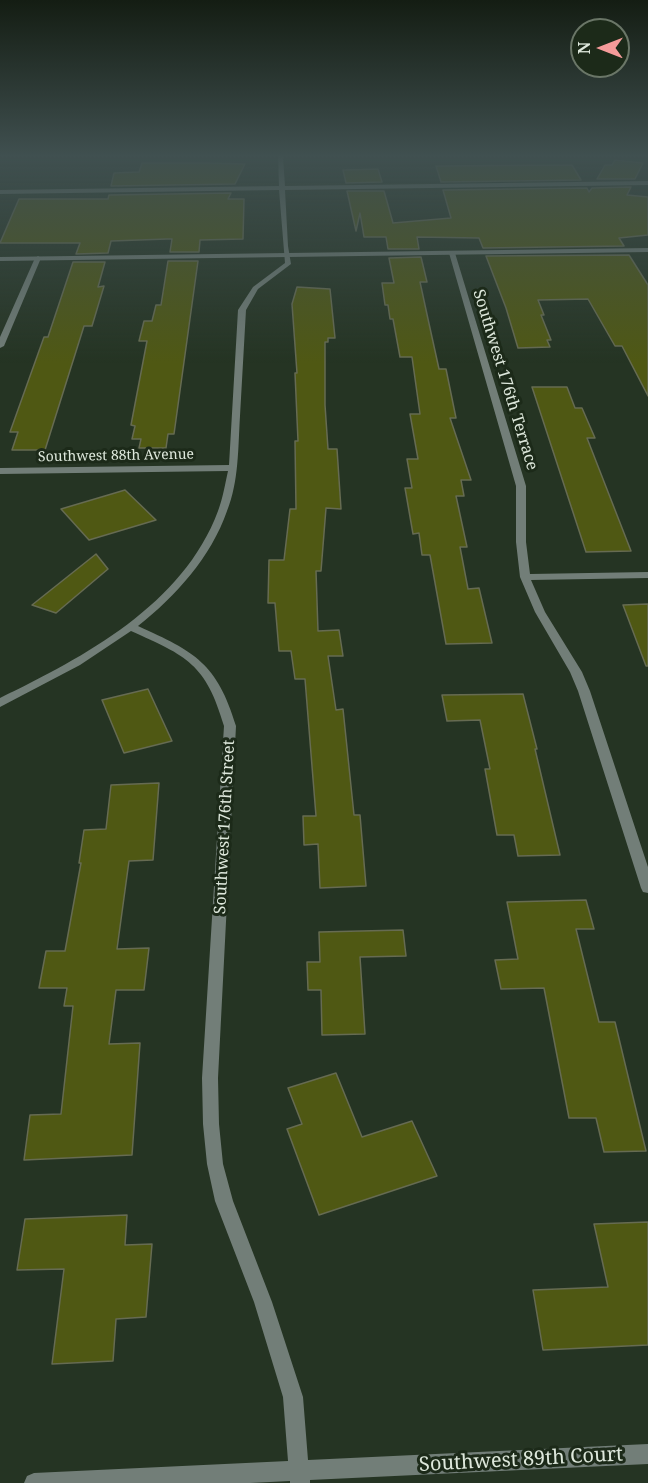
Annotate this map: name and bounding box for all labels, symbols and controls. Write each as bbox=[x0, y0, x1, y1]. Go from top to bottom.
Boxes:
north arrow bbox=[570, 18, 630, 78]
text: N bbox=[573, 42, 595, 54]
street label: Southwest 176th Terrace bbox=[468, 287, 542, 473]
street label: Southwest 88th Avenue bbox=[38, 446, 194, 466]
street label: Southwest 176th Street bbox=[211, 739, 239, 915]
street label: Southwest 89th Court bbox=[418, 1443, 624, 1477]

